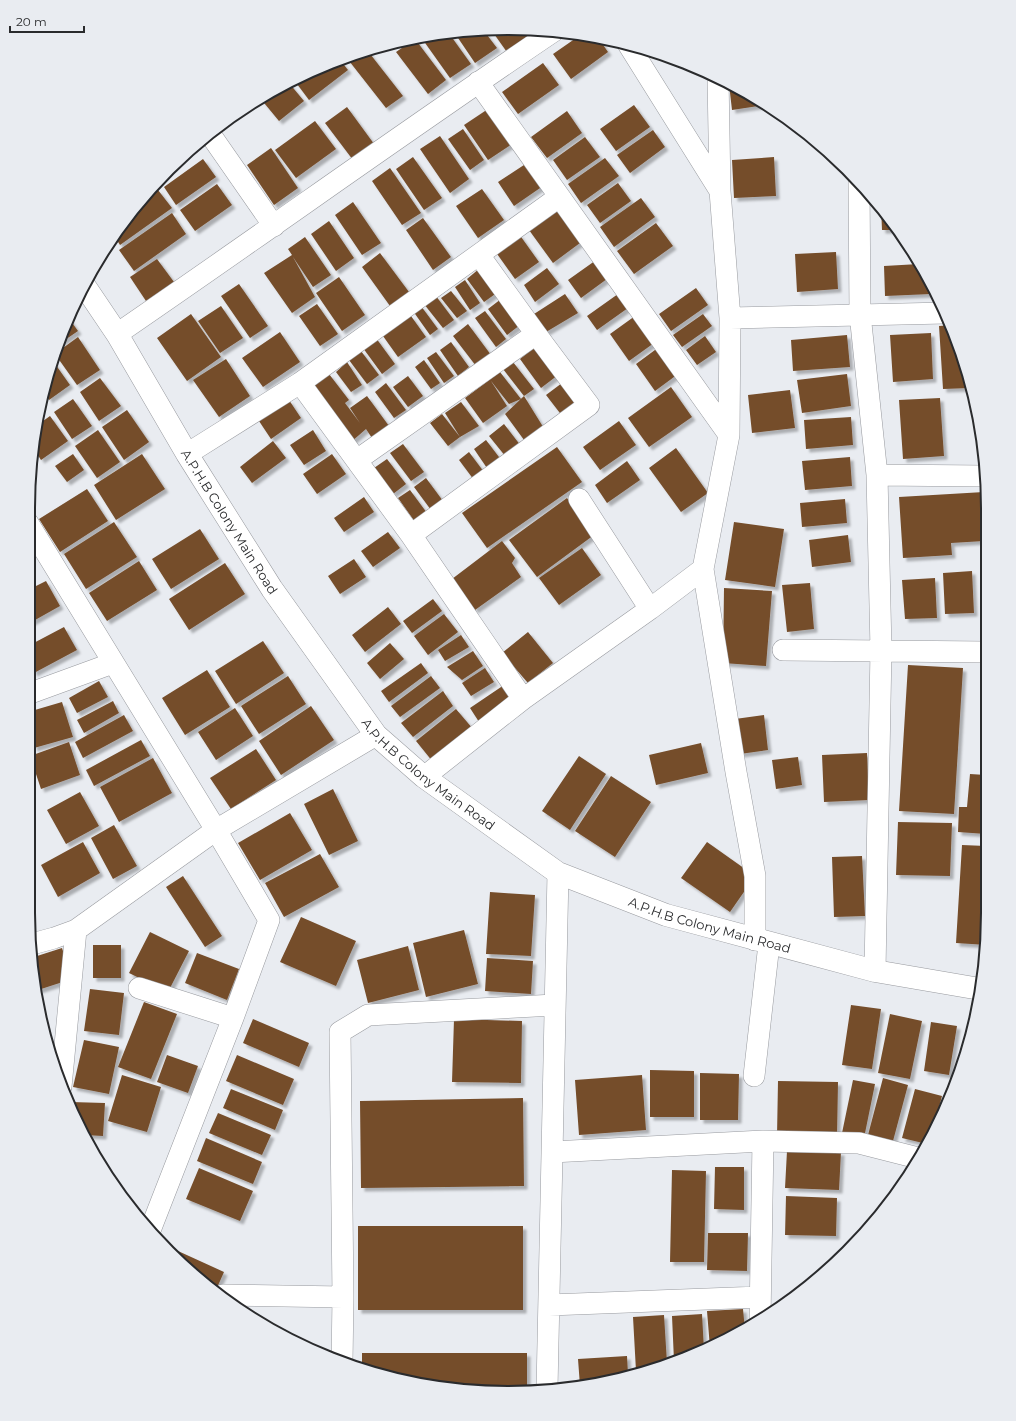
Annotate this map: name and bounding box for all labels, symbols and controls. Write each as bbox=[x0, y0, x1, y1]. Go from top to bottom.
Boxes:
scale bar bbox=[10, 8, 84, 34]
text: 20 m bbox=[16, 14, 47, 29]
street label: A.P.H.B Colony Main Road bbox=[178, 446, 281, 597]
street label: A.P.H.B Colony Main Road bbox=[358, 715, 498, 833]
street label: A.P.H.B Colony Main Road bbox=[626, 893, 793, 956]

